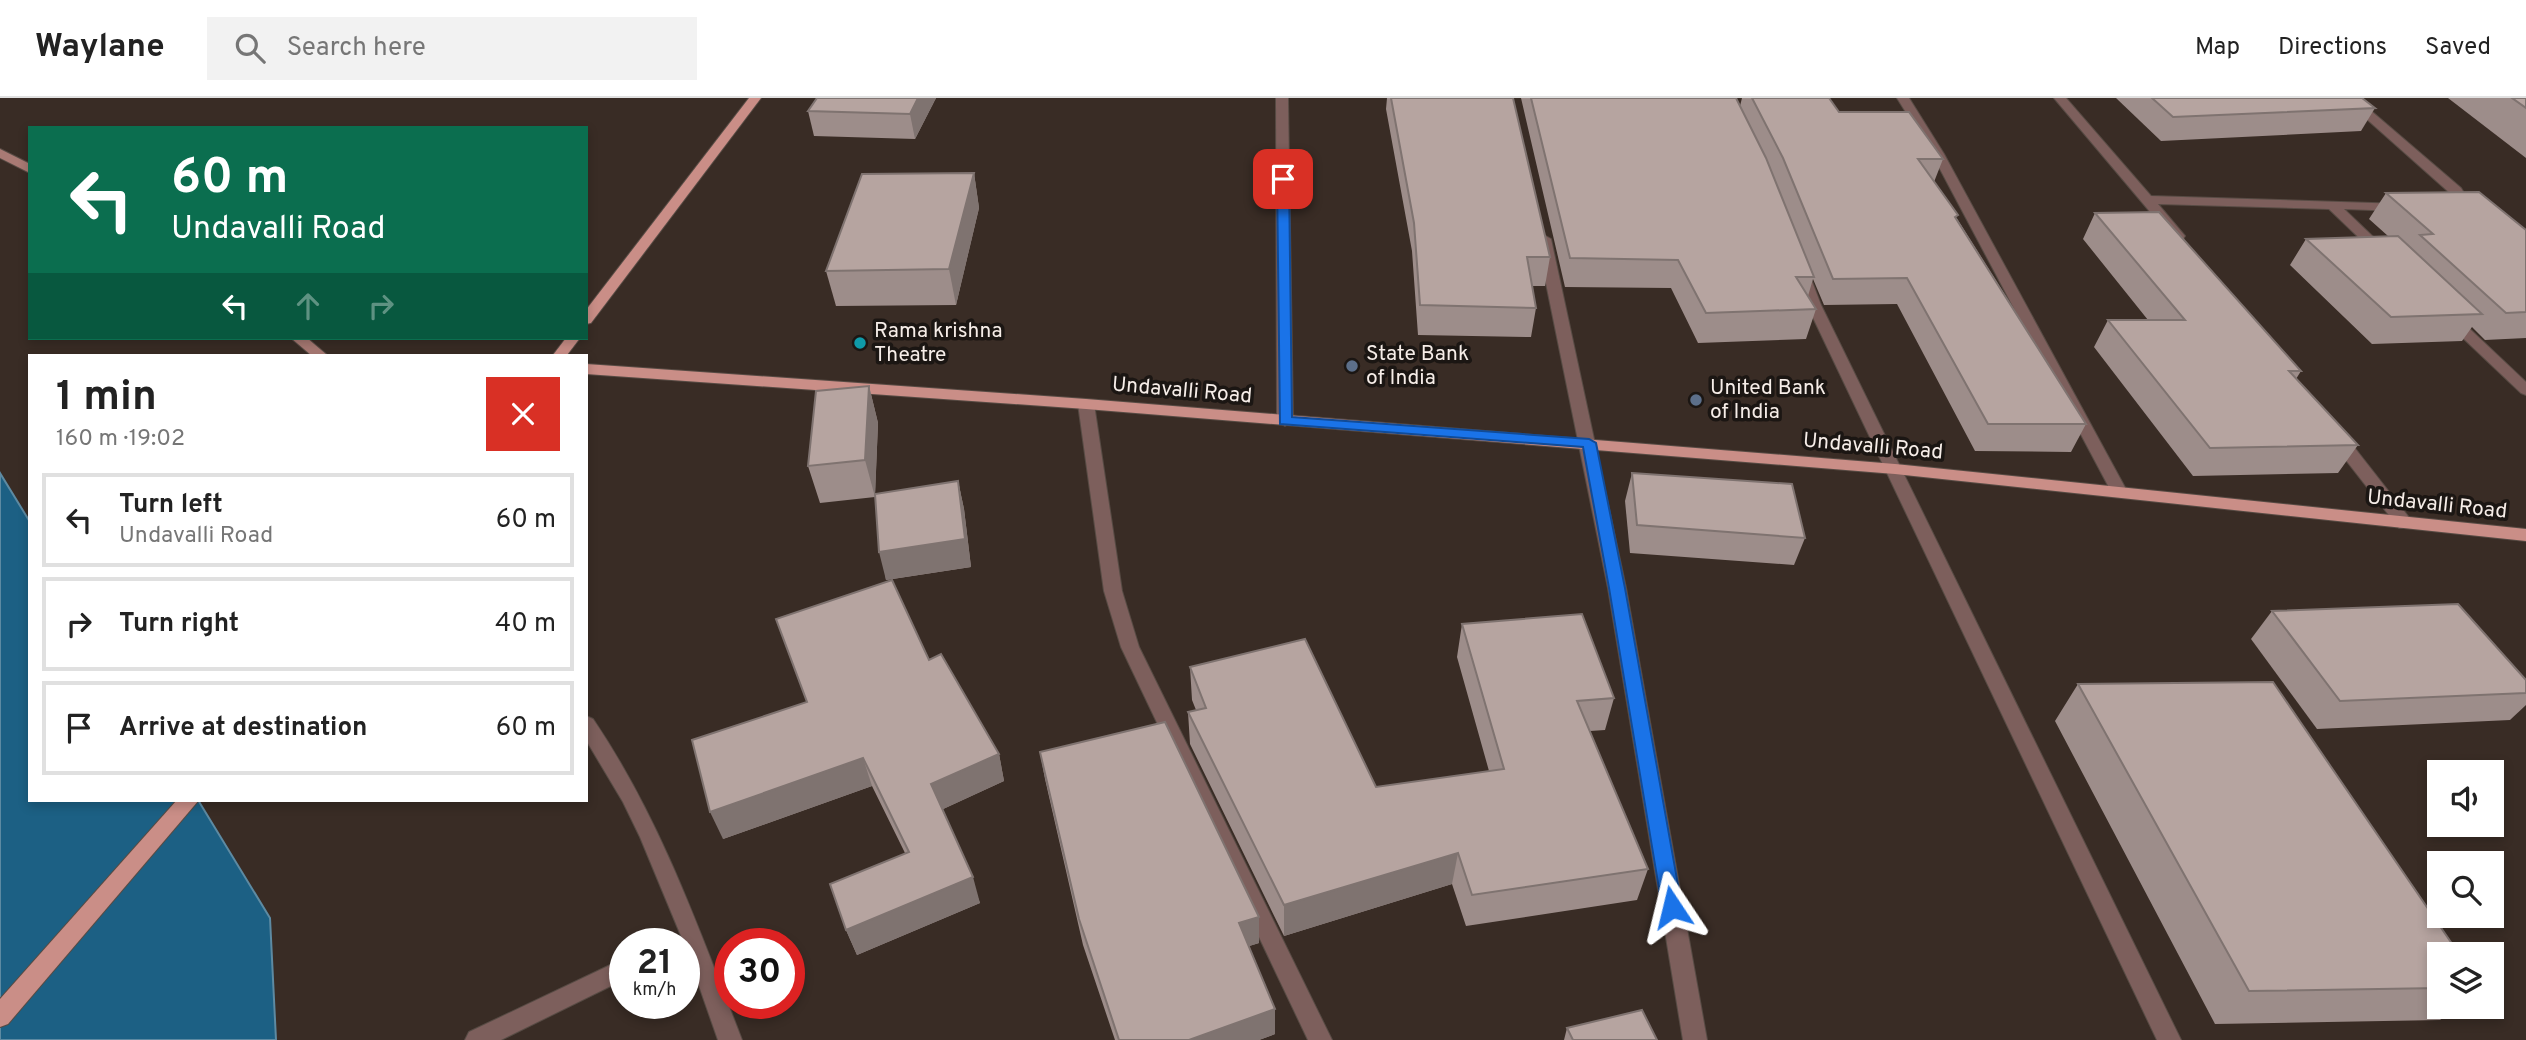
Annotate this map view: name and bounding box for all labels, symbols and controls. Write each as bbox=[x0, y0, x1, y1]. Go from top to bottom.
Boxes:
search box bbox=[207, 17, 697, 80]
text: Waylane bbox=[35, 27, 165, 69]
icon: search bbox=[231, 29, 269, 67]
text: Search here bbox=[287, 32, 426, 65]
text: Map bbox=[2195, 33, 2240, 63]
text: Directions bbox=[2278, 33, 2387, 63]
text: Saved bbox=[2425, 33, 2491, 63]
text: 60 m bbox=[171, 149, 289, 211]
pin bbox=[1253, 149, 1313, 209]
icon: left bbox=[56, 154, 147, 245]
icon: arrive bbox=[1264, 160, 1302, 198]
text: Undavalli Road bbox=[171, 210, 385, 250]
icon: left bbox=[216, 287, 254, 325]
icon: ahead bbox=[289, 287, 327, 325]
icon: right bbox=[362, 287, 400, 325]
place label: Rama krishna Theatre bbox=[874, 318, 1003, 369]
marker: Rama krishna Theatre bbox=[852, 335, 868, 351]
place label: State Bank of India bbox=[1366, 341, 1469, 392]
marker: State Bank of India bbox=[1344, 358, 1360, 374]
street label: Undavalli Road bbox=[1111, 371, 1253, 411]
text: 1 min bbox=[56, 372, 157, 425]
place label: United Bank of India bbox=[1710, 375, 1826, 426]
button: close bbox=[486, 377, 560, 451]
marker: United Bank of India bbox=[1688, 392, 1704, 408]
text: 160 m · 19:02 bbox=[56, 425, 185, 454]
street label: Undavalli Road bbox=[1802, 427, 1944, 467]
street label: Undavalli Road bbox=[2366, 484, 2508, 526]
text: Turn left bbox=[119, 489, 223, 522]
icon: left bbox=[60, 501, 98, 539]
text: 60 m bbox=[496, 504, 556, 537]
text: Undavalli Road bbox=[119, 522, 273, 551]
icon: right bbox=[60, 605, 98, 643]
text: Turn right bbox=[119, 608, 239, 641]
text: 40 m bbox=[495, 608, 556, 641]
icon: arrive bbox=[60, 709, 98, 747]
text: Arrive at destination bbox=[119, 712, 367, 745]
text: 60 m bbox=[496, 712, 556, 745]
map controls bbox=[2427, 760, 2504, 1019]
button: sound bbox=[2427, 760, 2504, 837]
button: search bbox=[2427, 851, 2504, 928]
position arrow bbox=[1635, 870, 1709, 944]
speed limit sign: 30 bbox=[714, 928, 805, 1019]
text: 21 bbox=[637, 942, 672, 986]
button: layers bbox=[2427, 942, 2504, 1019]
text: km/h bbox=[633, 979, 676, 1002]

